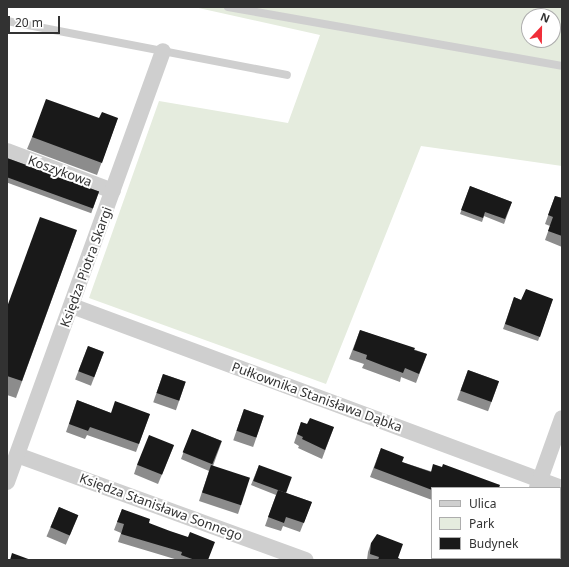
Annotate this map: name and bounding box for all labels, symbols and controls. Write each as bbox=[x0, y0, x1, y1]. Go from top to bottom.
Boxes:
scale bar bbox=[10, 8, 62, 34]
north arrow bbox=[521, 8, 561, 48]
text: N bbox=[538, 9, 552, 26]
text: 20 m bbox=[15, 14, 43, 31]
street label: Koszykowa bbox=[26, 152, 94, 190]
street label: Księdza Piotra Skargi bbox=[57, 205, 115, 329]
street label: Pułkownika Stanisława Dąbka bbox=[230, 359, 404, 435]
street label: Księdza Stanisława Sonnego bbox=[77, 470, 245, 544]
legend bbox=[431, 487, 561, 559]
text: Ulica bbox=[469, 495, 496, 512]
text: Park bbox=[469, 515, 494, 532]
text: Budynek bbox=[469, 535, 518, 552]

